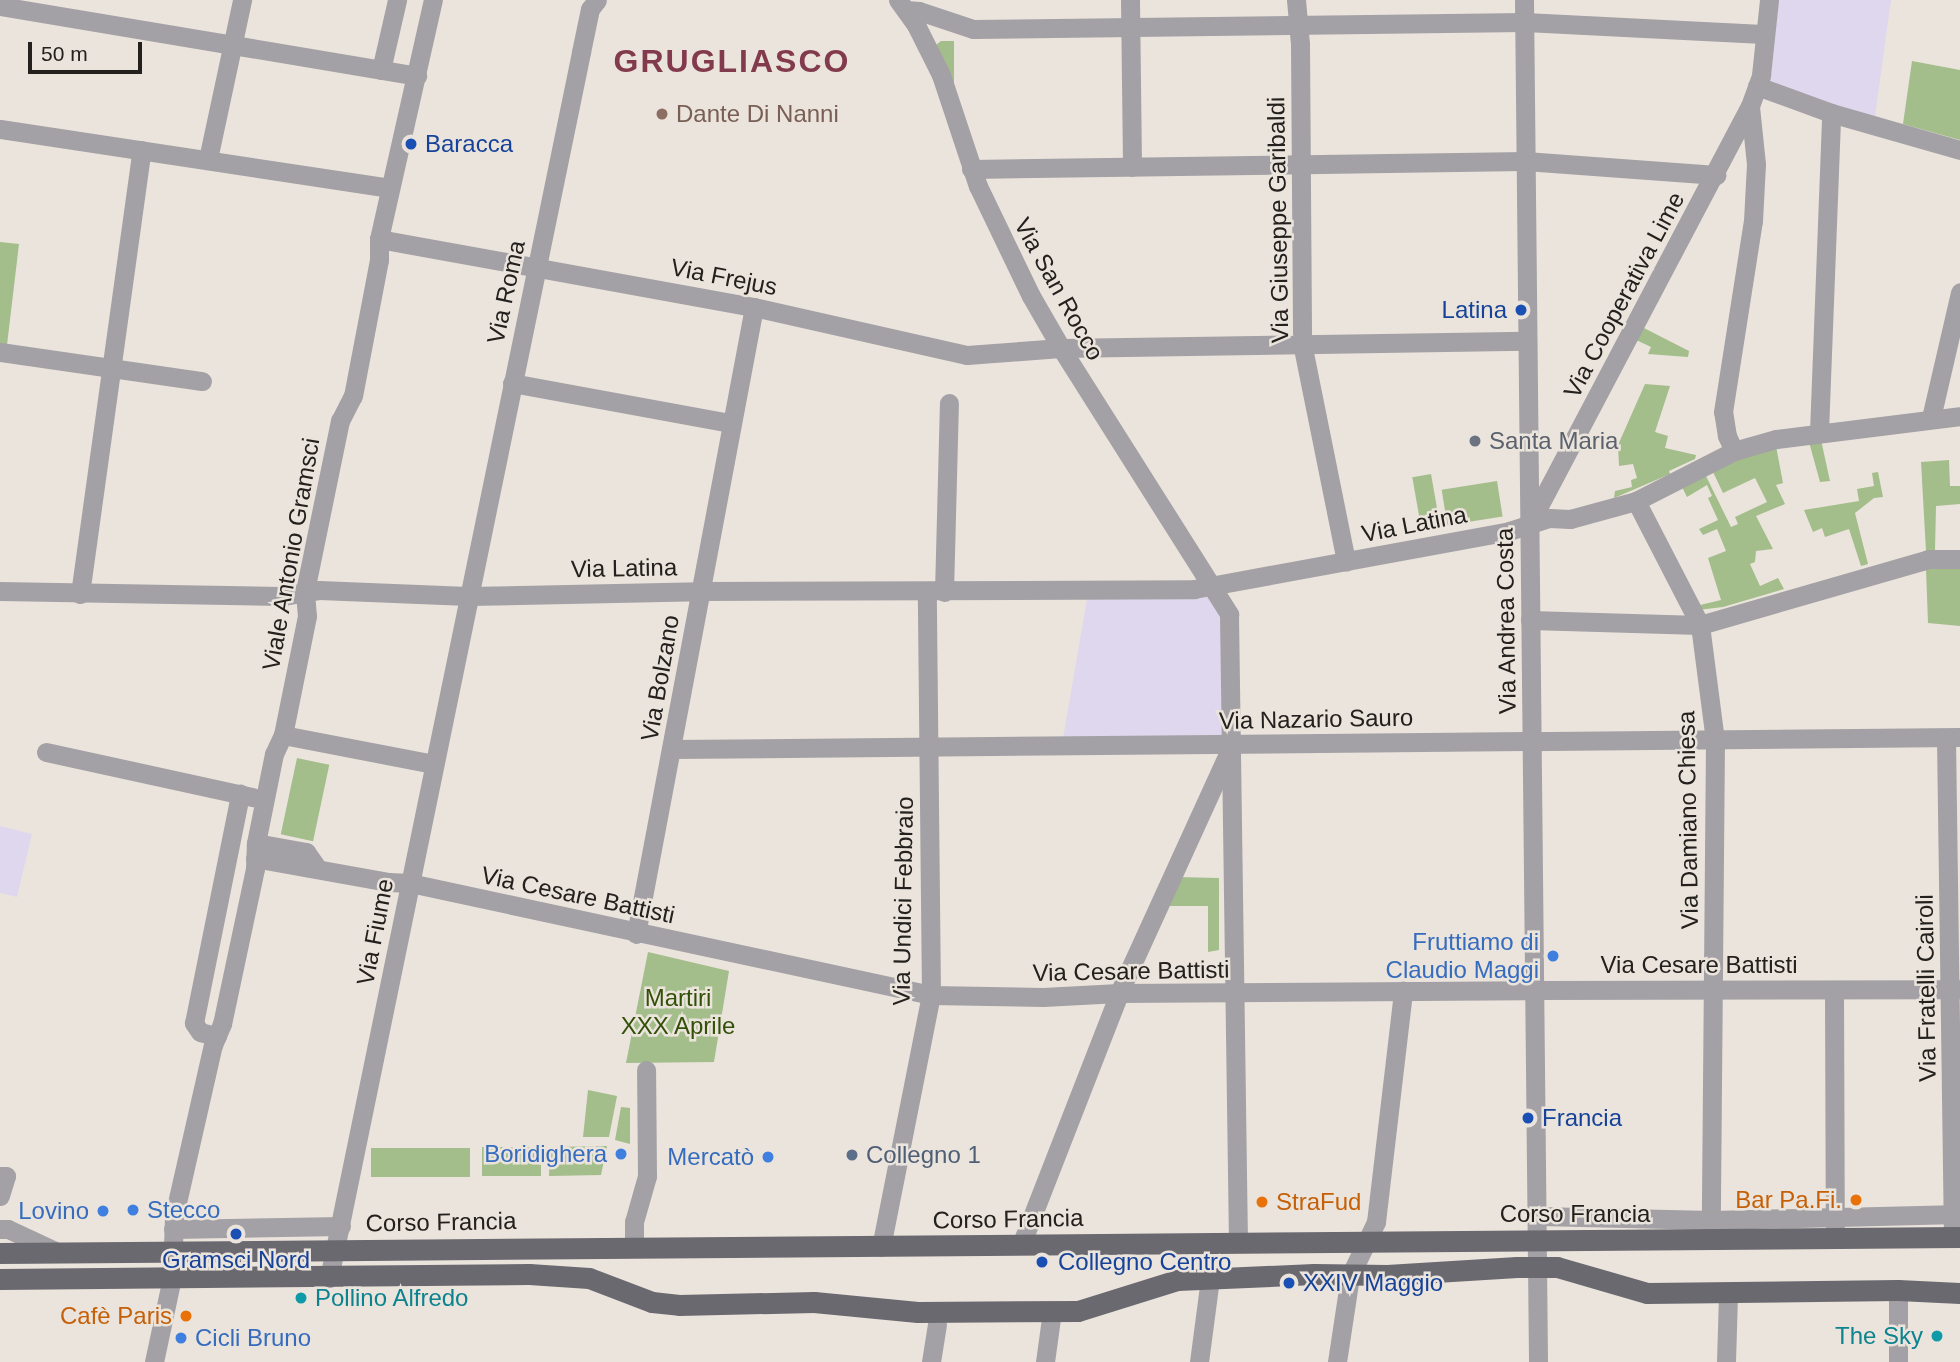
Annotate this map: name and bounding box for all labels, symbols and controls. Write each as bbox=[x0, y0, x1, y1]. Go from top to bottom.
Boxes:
scale bar bbox=[32, 28, 145, 72]
text: 50 m bbox=[41, 42, 88, 65]
district label: GRUGLIASCO bbox=[615, 42, 849, 80]
street label: Via Giuseppe Garibaldi bbox=[1261, 97, 1295, 343]
place label: Dante Di Nanni bbox=[676, 100, 839, 128]
marker: Dante Di Nanni bbox=[654, 106, 670, 122]
place label: Baracca bbox=[425, 130, 513, 158]
marker: Baracca bbox=[403, 136, 419, 152]
street label: Via Cooperativa Lime bbox=[1558, 187, 1690, 403]
street label: Via San Rocco bbox=[1008, 213, 1110, 365]
street label: Via Roma bbox=[481, 238, 531, 346]
street label: Via Frejus bbox=[668, 253, 780, 301]
place label: Latina bbox=[1442, 296, 1507, 324]
marker: Latina bbox=[1513, 302, 1529, 318]
place label: Santa Maria bbox=[1489, 427, 1618, 455]
marker: Santa Maria bbox=[1467, 433, 1483, 449]
street label: Viale Antonio Gramsci bbox=[256, 435, 326, 673]
street label: Via Latina bbox=[1359, 500, 1469, 548]
street label: Via Andrea Costa bbox=[1490, 527, 1522, 715]
street label: Via Latina bbox=[571, 553, 677, 583]
street label: Via Bolzano bbox=[635, 613, 685, 743]
street label: Via Nazario Sauro bbox=[1219, 703, 1413, 735]
street label: Via Damiano Chiesa bbox=[1672, 711, 1704, 929]
street label: Via Undici Febbraio bbox=[887, 796, 919, 1006]
street label: Via Cesare Battisti bbox=[479, 860, 677, 930]
street label: Via Fiume bbox=[351, 876, 399, 988]
street label: Via Fratelli Cairoli bbox=[1910, 894, 1942, 1082]
place label: Fruttiamo di Claudio Maggi bbox=[1386, 928, 1539, 984]
marker: Fruttiamo di Claudio Maggi bbox=[1545, 948, 1561, 964]
street label: Via Cesare Battisti bbox=[1601, 951, 1797, 979]
street label: Via Cesare Battisti bbox=[1032, 955, 1230, 987]
park label: Martiri XXX Aprile bbox=[620, 984, 736, 1040]
place label: Francia bbox=[1542, 1104, 1622, 1132]
marker: Francia bbox=[1520, 1110, 1536, 1126]
place label: Boridighera bbox=[484, 1140, 607, 1168]
place label: Collegno 1 bbox=[866, 1141, 981, 1169]
place label: Mercatò bbox=[667, 1143, 754, 1171]
marker: Boridighera bbox=[613, 1146, 629, 1162]
marker: Collegno 1 bbox=[844, 1147, 860, 1163]
marker: Mercatò bbox=[760, 1149, 776, 1165]
place label: Bar Pa.Fi. bbox=[1735, 1186, 1842, 1214]
place label: StraFud bbox=[1276, 1188, 1361, 1216]
marker: Bar Pa.Fi. bbox=[1848, 1192, 1864, 1208]
marker: StraFud bbox=[1254, 1194, 1270, 1210]
place label: Stecco bbox=[147, 1196, 220, 1224]
place label: Lovino bbox=[18, 1197, 89, 1225]
street label: Corso Francia bbox=[1500, 1200, 1650, 1228]
marker: Stecco bbox=[125, 1202, 141, 1218]
marker: Lovino bbox=[95, 1203, 111, 1219]
street label: Corso Francia bbox=[932, 1203, 1084, 1235]
street label: Corso Francia bbox=[365, 1206, 517, 1238]
marker: Gramsci Nord bbox=[228, 1226, 244, 1242]
place label: Gramsci Nord bbox=[162, 1246, 310, 1274]
place label: Collegno Centro bbox=[1058, 1248, 1231, 1276]
marker: Collegno Centro bbox=[1032, 1252, 1052, 1272]
place label: XXIV Maggio bbox=[1303, 1269, 1443, 1297]
marker: XXIV Maggio bbox=[1281, 1275, 1297, 1291]
place label: Pollino Alfredo bbox=[315, 1284, 470, 1312]
marker: Pollino Alfredo bbox=[293, 1290, 309, 1306]
place label: Cafè Paris bbox=[60, 1302, 172, 1330]
marker: Cafè Paris bbox=[178, 1308, 194, 1324]
place label: The Sky bbox=[1835, 1322, 1923, 1350]
place label: Cicli Bruno bbox=[195, 1324, 311, 1352]
marker: The Sky bbox=[1929, 1328, 1945, 1344]
marker: Cicli Bruno bbox=[173, 1330, 189, 1346]

